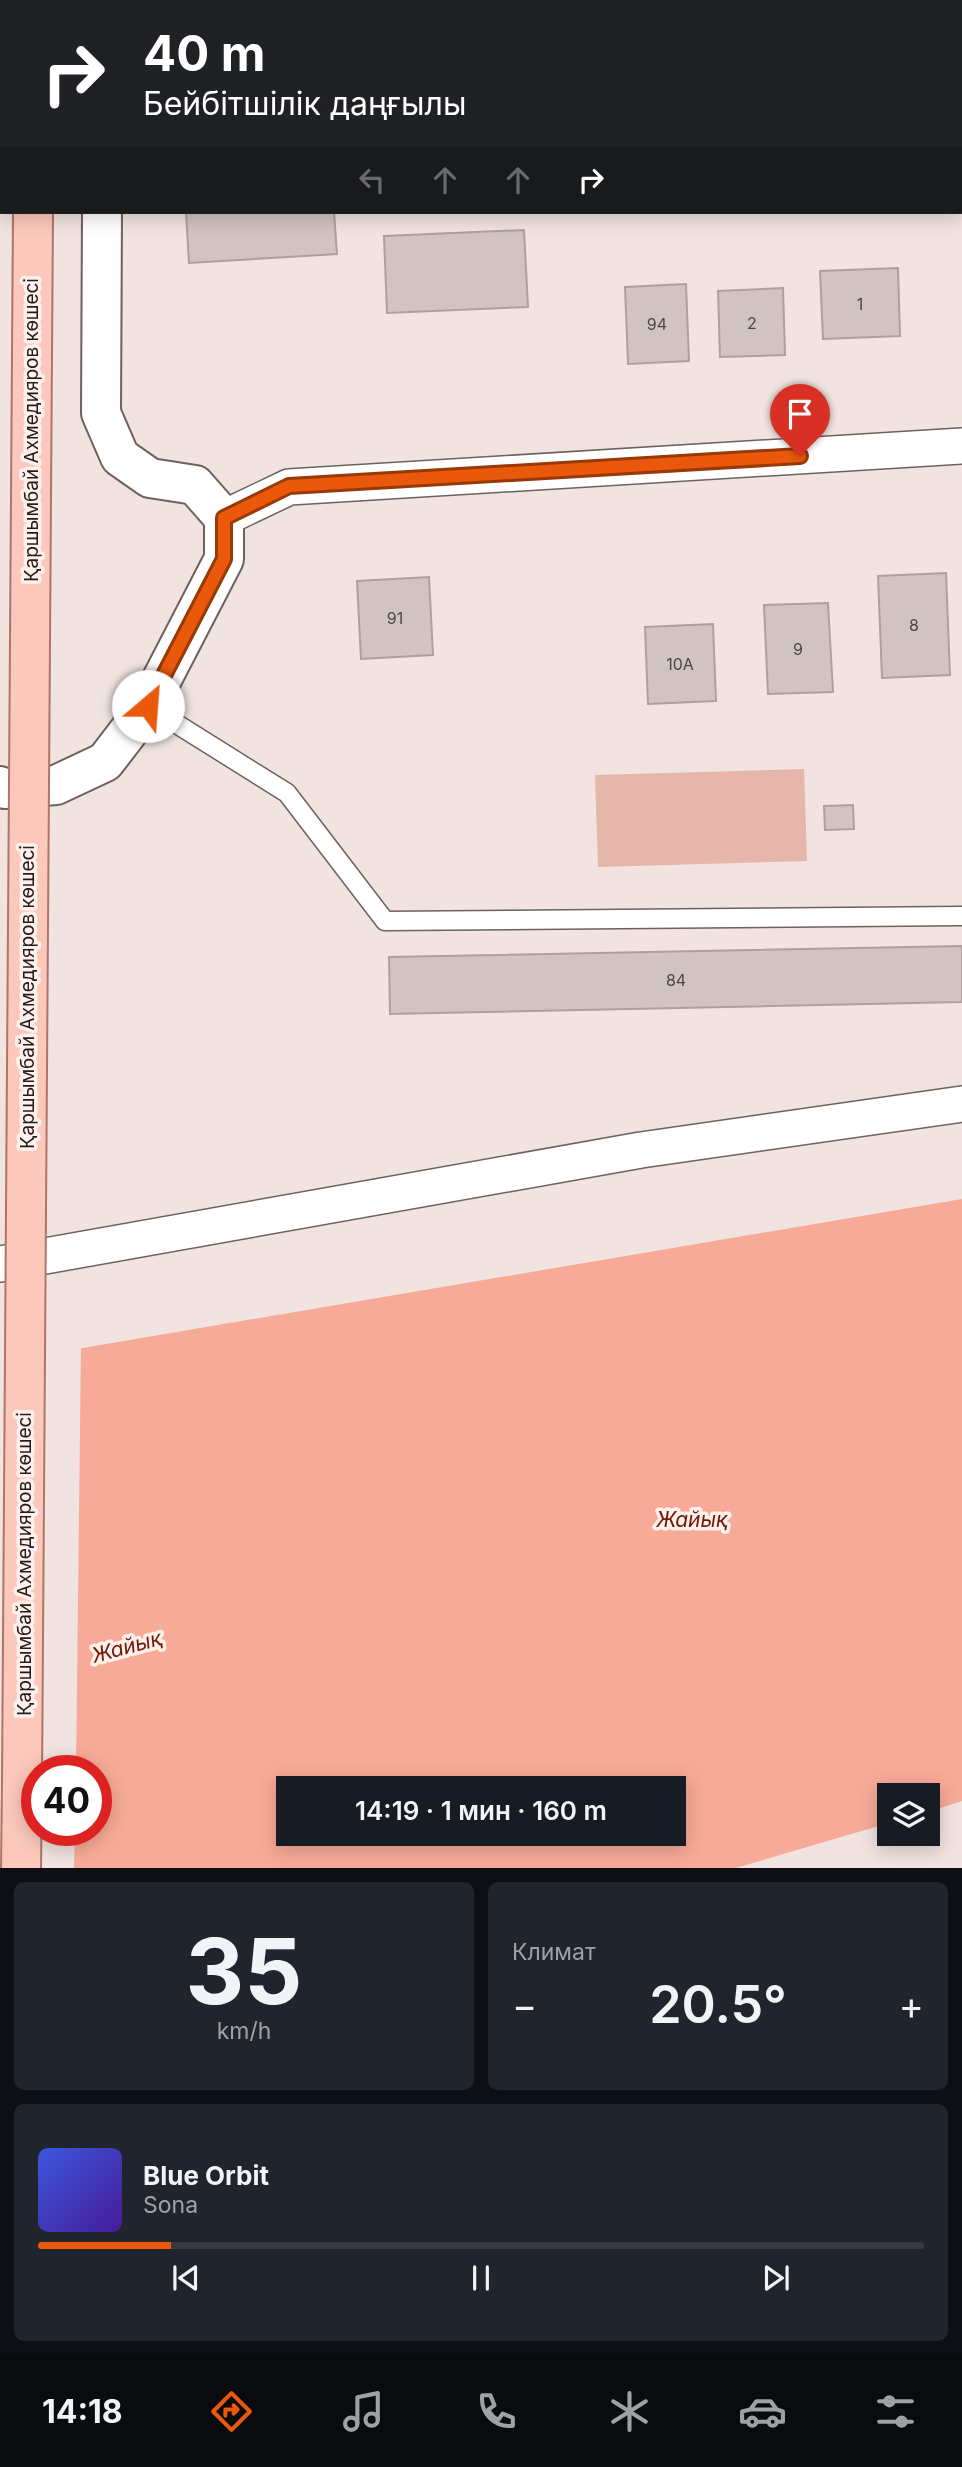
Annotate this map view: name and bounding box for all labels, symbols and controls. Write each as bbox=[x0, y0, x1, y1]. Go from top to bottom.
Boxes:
text: 40 m bbox=[143, 24, 266, 83]
icon: right bbox=[28, 28, 119, 119]
text: Бейбітшілік даңғылы bbox=[143, 84, 467, 123]
icon: left bbox=[353, 161, 391, 199]
icon: ahead bbox=[426, 161, 464, 199]
icon: ahead bbox=[499, 161, 537, 199]
icon: right bbox=[572, 161, 610, 199]
street label: Қаршымбай Ахмедияров көшесі bbox=[20, 278, 43, 582]
house number: 1 bbox=[857, 294, 863, 314]
house number: 2 bbox=[747, 313, 757, 333]
house number: 94 bbox=[647, 314, 667, 334]
pin bbox=[770, 384, 830, 456]
icon: arrive bbox=[781, 395, 819, 433]
house number: 91 bbox=[387, 608, 403, 628]
house number: 8 bbox=[909, 615, 919, 635]
house number: 9 bbox=[793, 639, 803, 659]
house number: 10А bbox=[666, 654, 694, 674]
position arrow bbox=[111, 669, 185, 743]
street label: Қаршымбай Ахмедияров көшесі bbox=[16, 845, 39, 1149]
house number: 84 bbox=[666, 970, 686, 990]
street label: Қаршымбай Ахмедияров көшесі bbox=[13, 1412, 36, 1716]
water label: Жайық bbox=[655, 1507, 728, 1532]
water label: Жайық bbox=[88, 1625, 165, 1668]
speed limit sign: 40 bbox=[21, 1755, 112, 1846]
map controls bbox=[877, 1783, 940, 1846]
button: layers bbox=[877, 1783, 940, 1846]
text: 14:19 · 1 мин · 160 m bbox=[355, 1795, 607, 1826]
text: 35 bbox=[186, 1916, 302, 2026]
text: Климат bbox=[512, 1938, 596, 1966]
text: 20.5° bbox=[649, 1973, 787, 2036]
text: − bbox=[512, 1982, 537, 2028]
text: + bbox=[899, 1982, 924, 2028]
text: km/h bbox=[217, 2017, 271, 2045]
text: Blue Orbit bbox=[143, 2160, 269, 2191]
text: Sona bbox=[143, 2191, 198, 2219]
icon: previous bbox=[167, 2259, 205, 2297]
icon: pause bbox=[462, 2259, 500, 2297]
icon: next bbox=[757, 2259, 795, 2297]
icon: directions bbox=[207, 2387, 256, 2436]
icon: music bbox=[339, 2387, 388, 2436]
icon: phone bbox=[472, 2387, 521, 2436]
icon: climate bbox=[605, 2387, 654, 2436]
icon: car bbox=[738, 2387, 787, 2436]
icon: filters bbox=[871, 2387, 920, 2436]
text: 14:18 bbox=[42, 2392, 123, 2431]

